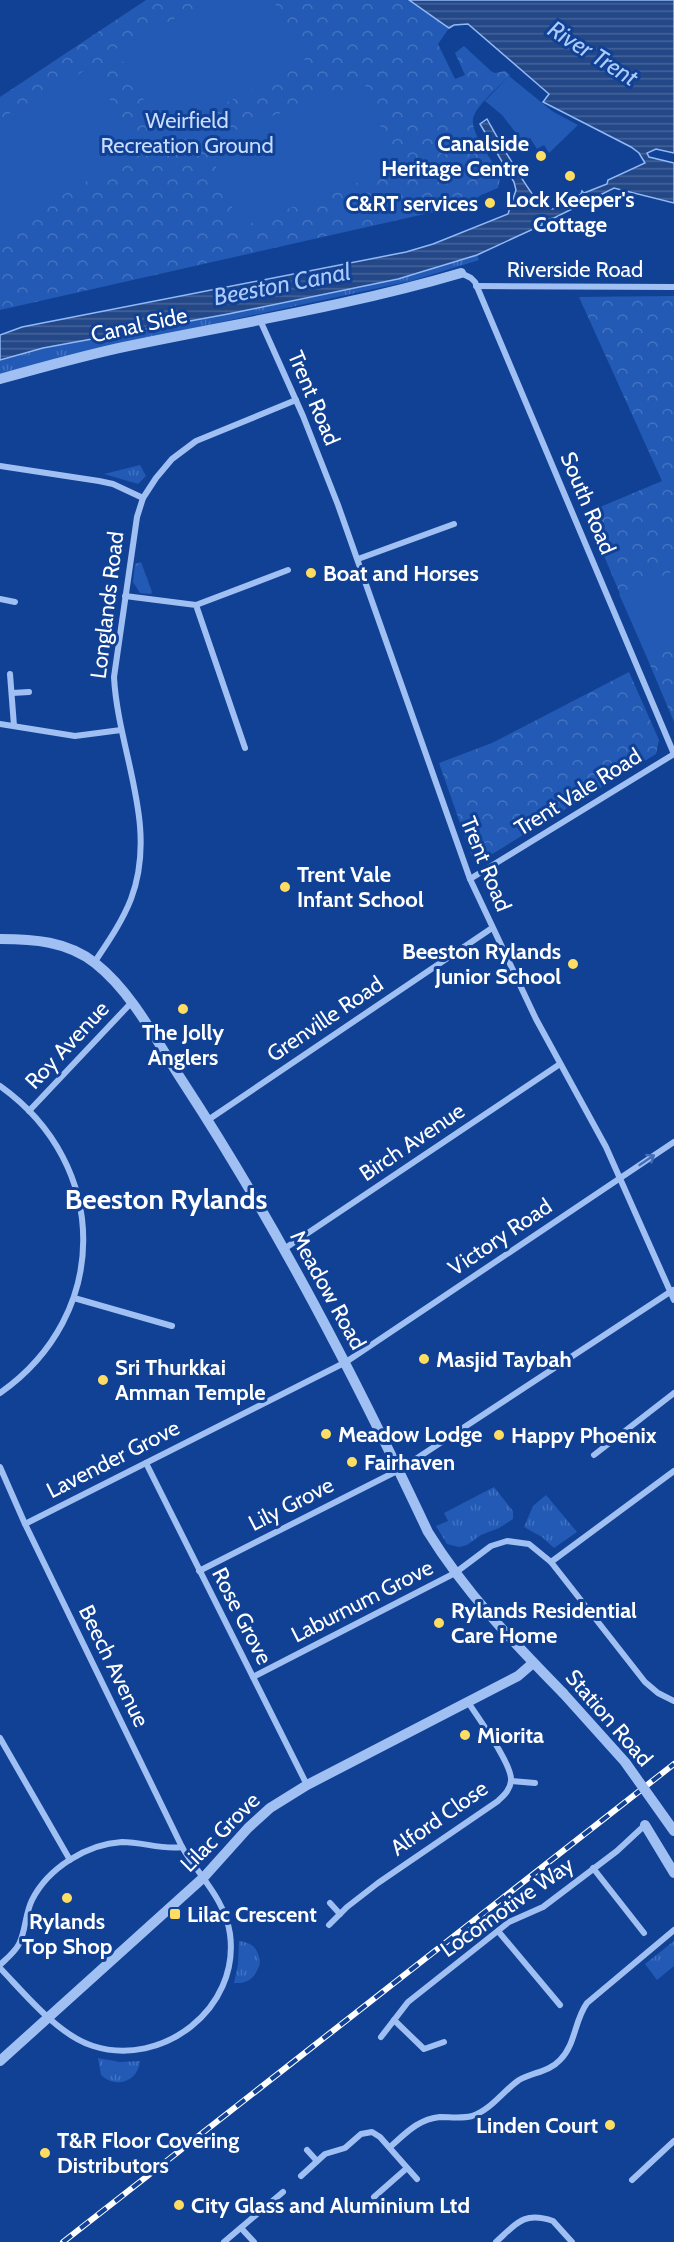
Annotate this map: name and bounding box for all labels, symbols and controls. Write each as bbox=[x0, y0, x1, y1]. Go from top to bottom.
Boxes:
water label: River Trent bbox=[543, 14, 644, 92]
park label: Weirfield Recreation Ground bbox=[100, 107, 274, 159]
place label: Canalside Heritage Centre bbox=[381, 130, 529, 182]
marker: Canalside Heritage Centre bbox=[534, 149, 548, 163]
marker: Lock Keeper's Cottage bbox=[563, 169, 577, 183]
place label: Lock Keeper's Cottage bbox=[505, 186, 635, 238]
place label: C&RT services bbox=[345, 190, 478, 217]
marker: C&RT services bbox=[483, 196, 497, 210]
water label: Beeston Canal bbox=[211, 256, 353, 312]
street label: Riverside Road bbox=[507, 256, 643, 283]
street label: Canal Side bbox=[88, 302, 190, 348]
street label: Trent Road bbox=[282, 347, 346, 449]
street label: South Road bbox=[554, 448, 622, 558]
street label: Longlands Road bbox=[85, 530, 129, 680]
place label: Boat and Horses bbox=[323, 560, 479, 587]
marker: Boat and Horses bbox=[304, 566, 318, 580]
street label: Trent Vale Road bbox=[510, 742, 646, 842]
street label: Trent Road bbox=[455, 813, 517, 915]
place label: Trent Vale Infant School bbox=[297, 861, 424, 913]
marker: Trent Vale Infant School bbox=[278, 880, 292, 894]
place label: Beeston Rylands Junior School bbox=[402, 938, 561, 990]
marker: Beeston Rylands Junior School bbox=[566, 957, 580, 971]
street label: Grenville Road bbox=[262, 970, 388, 1068]
street label: Roy Avenue bbox=[19, 995, 115, 1095]
marker: The Jolly Anglers bbox=[176, 1002, 190, 1016]
place label: The Jolly Anglers bbox=[142, 1019, 224, 1071]
street label: Birch Avenue bbox=[354, 1097, 470, 1187]
one-way arrow bbox=[638, 1154, 655, 1166]
district label: Beeston Rylands bbox=[65, 1182, 267, 1216]
street label: Victory Road bbox=[443, 1192, 557, 1282]
street label: Meadow Road bbox=[284, 1226, 372, 1354]
place label: Masjid Taybah bbox=[436, 1346, 572, 1373]
marker: Masjid Taybah bbox=[417, 1352, 431, 1366]
place label: Sri Thurkkai Amman Temple bbox=[115, 1354, 266, 1406]
marker: Sri Thurkkai Amman Temple bbox=[96, 1373, 110, 1387]
street label: Lavender Grove bbox=[42, 1414, 184, 1504]
place label: Meadow Lodge bbox=[338, 1421, 482, 1448]
place label: Happy Phoenix bbox=[511, 1422, 657, 1449]
marker: Meadow Lodge bbox=[319, 1427, 333, 1441]
marker: Happy Phoenix bbox=[492, 1428, 506, 1442]
place label: Fairhaven bbox=[364, 1449, 455, 1476]
marker: Fairhaven bbox=[345, 1455, 359, 1469]
street label: Lily Grove bbox=[244, 1471, 338, 1537]
street label: Laburnum Grove bbox=[287, 1554, 437, 1648]
street label: Rose Grove bbox=[206, 1563, 278, 1669]
place label: Rylands Residential Care Home bbox=[451, 1597, 637, 1649]
street label: Beech Avenue bbox=[73, 1601, 155, 1731]
marker: Rylands Residential Care Home bbox=[432, 1616, 446, 1630]
street label: Station Road bbox=[560, 1664, 658, 1772]
place label: Miorita bbox=[477, 1722, 544, 1749]
marker: Miorita bbox=[458, 1728, 472, 1742]
street label: Alford Close bbox=[385, 1775, 493, 1861]
street label: Lilac Grove bbox=[175, 1787, 265, 1877]
street label: Locomotive Way bbox=[435, 1851, 579, 1963]
marker: Rylands Top Shop bbox=[60, 1891, 74, 1905]
place label: Lilac Crescent bbox=[187, 1901, 317, 1928]
marker: Lilac Crescent bbox=[168, 1907, 182, 1921]
place label: Rylands Top Shop bbox=[22, 1908, 112, 1960]
place label: Linden Court bbox=[476, 2112, 598, 2139]
marker: Linden Court bbox=[603, 2118, 617, 2132]
place label: T&R Floor Covering Distributors bbox=[57, 2127, 239, 2179]
marker: T&R Floor Covering Distributors bbox=[38, 2146, 52, 2160]
place label: City Glass and Aluminium Ltd bbox=[191, 2192, 470, 2219]
marker: City Glass and Aluminium Ltd bbox=[172, 2198, 186, 2212]

